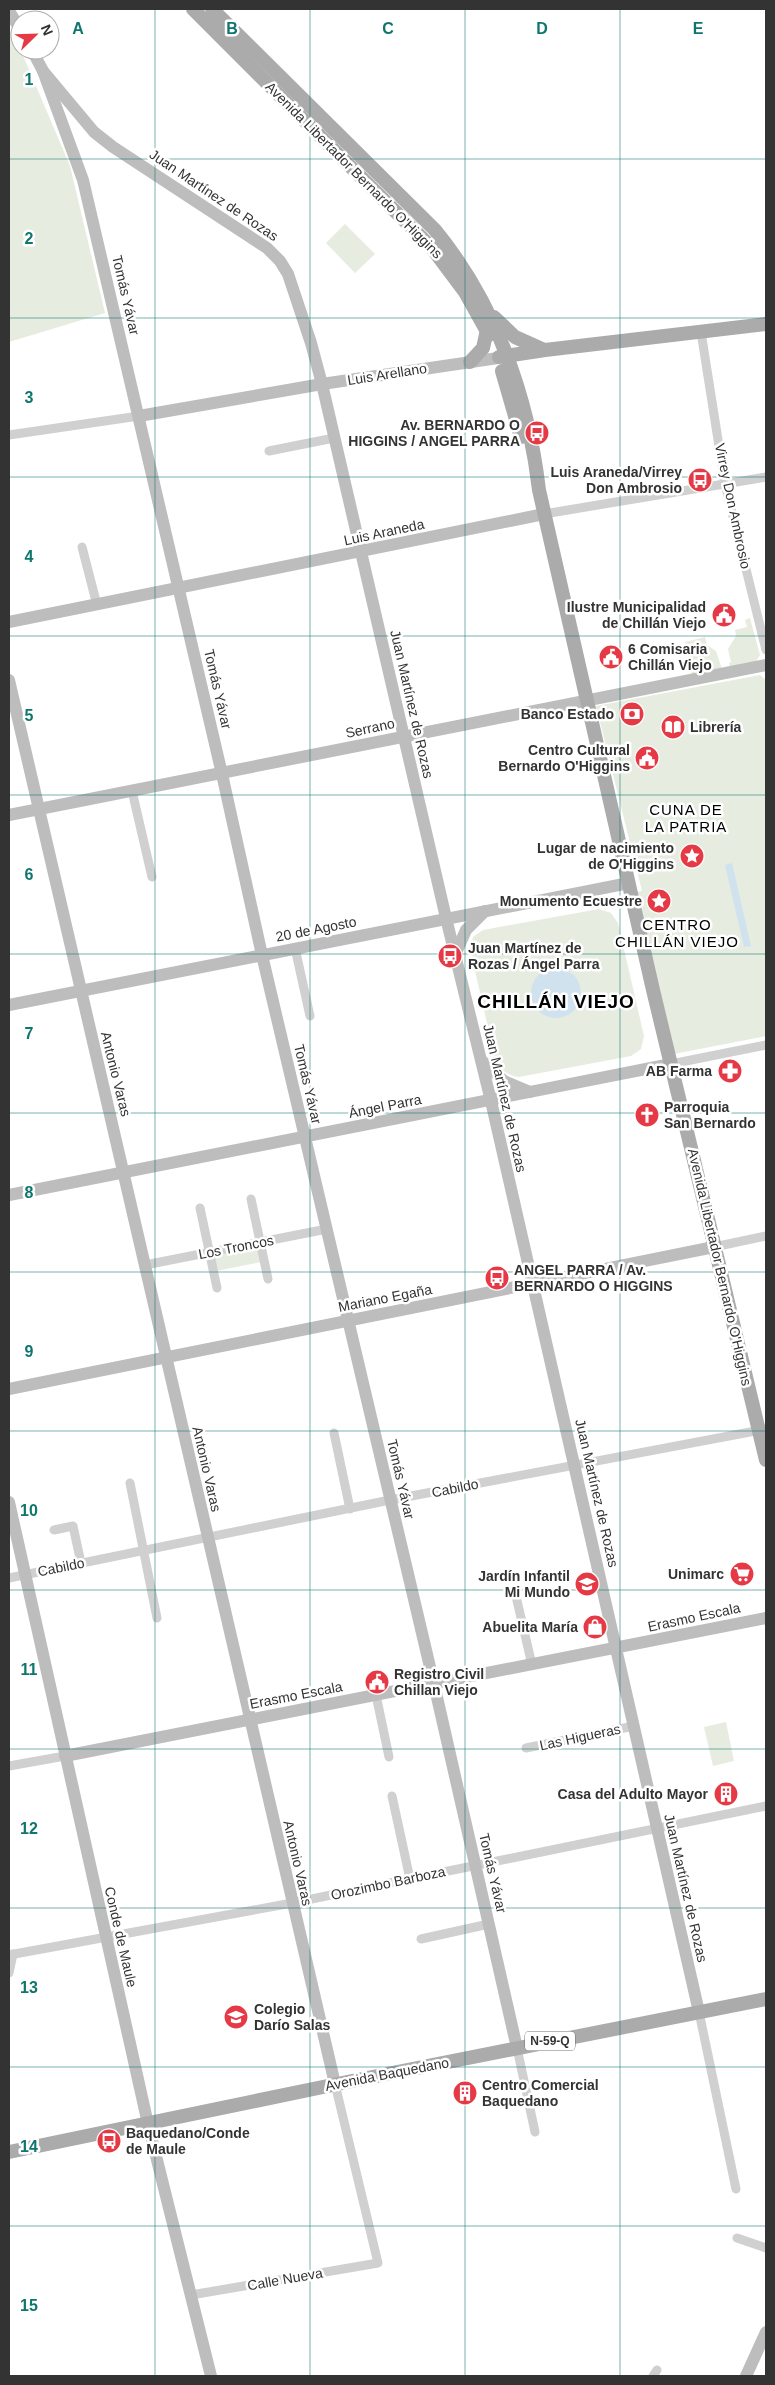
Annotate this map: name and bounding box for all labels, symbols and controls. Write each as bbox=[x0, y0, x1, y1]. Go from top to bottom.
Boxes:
north arrow bbox=[10, 10, 60, 60]
text: A bbox=[72, 20, 84, 37]
text: B bbox=[226, 20, 238, 37]
text: C bbox=[382, 20, 394, 37]
text: D bbox=[536, 20, 548, 37]
text: E bbox=[693, 20, 704, 37]
text: N bbox=[38, 22, 56, 38]
text: 1 bbox=[25, 71, 34, 88]
street label: Avenida Libertador Bernardo O'Higgins bbox=[262, 78, 446, 262]
street label: Juan Martínez de Rozas bbox=[147, 146, 281, 244]
text: 2 bbox=[25, 230, 34, 247]
street label: Tomás Yávar bbox=[109, 254, 143, 337]
street label: Luis Arellano bbox=[346, 360, 428, 388]
text: 3 bbox=[25, 389, 34, 406]
place label: Av. BERNARDO O HIGGINS / ANGEL PARRA bbox=[348, 417, 520, 449]
bus stop icon: Av. BERNARDO O HIGGINS / ANGEL PARRA bbox=[524, 420, 550, 446]
street label: Virrey Don Ambrosio bbox=[712, 442, 754, 571]
place label: Luis Araneda/Virrey Don Ambrosio bbox=[550, 464, 682, 496]
bus stop icon: Luis Araneda/Virrey Don Ambrosio bbox=[687, 467, 713, 493]
street label: Luis Araneda bbox=[342, 516, 426, 548]
text: 4 bbox=[25, 548, 34, 565]
place label: Ilustre Municipalidad de Chillán Viejo bbox=[567, 599, 706, 631]
public building icon: Ilustre Municipalidad de Chillán Viejo bbox=[711, 602, 737, 628]
street label: Juan Martínez de Rozas bbox=[387, 628, 437, 780]
place label: 6 Comisaria Chillán Viejo bbox=[628, 641, 712, 673]
public building icon: 6 Comisaria Chillán Viejo bbox=[598, 644, 624, 670]
street label: Tomás Yávar bbox=[201, 648, 235, 731]
bank icon: Banco Estado bbox=[619, 701, 645, 727]
place label: Banco Estado bbox=[521, 706, 614, 722]
text: 5 bbox=[25, 707, 34, 724]
library icon: Librería bbox=[660, 714, 686, 740]
street label: Serrano bbox=[344, 715, 396, 741]
place label: Librería bbox=[690, 719, 742, 735]
place label: Centro Cultural Bernardo O'Higgins bbox=[498, 742, 630, 774]
public building icon: Centro Cultural Bernardo O'Higgins bbox=[634, 745, 660, 771]
district label: CUNA DE LA PATRIA bbox=[645, 801, 727, 835]
place label: Lugar de nacimiento de O'Higgins bbox=[537, 840, 674, 872]
place icon: Lugar de nacimiento de O'Higgins bbox=[679, 843, 705, 869]
text: 6 bbox=[25, 866, 34, 883]
place icon: Monumento Ecuestre bbox=[646, 888, 672, 914]
place label: Monumento Ecuestre bbox=[500, 893, 642, 909]
street label: 20 de Agosto bbox=[274, 913, 358, 945]
district label: CENTRO CHILLÁN VIEJO bbox=[615, 916, 739, 950]
place label: Juan Martínez de Rozas / Ángel Parra bbox=[468, 940, 600, 972]
bus stop icon: Juan Martínez de Rozas / Ángel Parra bbox=[437, 943, 463, 969]
district label: CHILLÁN VIEJO bbox=[477, 991, 635, 1012]
street label: Juan Martínez de Rozas bbox=[480, 1022, 530, 1174]
text: 7 bbox=[25, 1025, 34, 1042]
street label: Antonio Varas bbox=[98, 1030, 134, 1118]
street label: Tomás Yávar bbox=[291, 1043, 325, 1126]
pharmacy icon: AB Farma bbox=[717, 1058, 743, 1084]
place label: AB Farma bbox=[646, 1063, 712, 1079]
street label: Ángel Parra bbox=[347, 1091, 423, 1121]
place label: Parroquia San Bernardo bbox=[664, 1099, 756, 1131]
church icon: Parroquia San Bernardo bbox=[634, 1102, 660, 1128]
street label: Avenida Libertador Bernardo O'Higgins bbox=[685, 1147, 755, 1387]
text: 8 bbox=[25, 1184, 34, 1201]
street label: Los Troncos bbox=[197, 1232, 275, 1262]
place label: ANGEL PARRA / Av. BERNARDO O HIGGINS bbox=[514, 1262, 673, 1294]
bus stop icon: ANGEL PARRA / Av. BERNARDO O HIGGINS bbox=[484, 1265, 510, 1291]
street label: Mariano Egaña bbox=[337, 1281, 433, 1315]
text: 9 bbox=[25, 1343, 34, 1360]
street label: Juan Martínez de Rozas bbox=[572, 1417, 622, 1569]
street label: Antonio Varas bbox=[189, 1425, 225, 1513]
street label: Tomás Yávar bbox=[384, 1438, 418, 1521]
street label: Cabildo bbox=[430, 1476, 480, 1500]
text: 10 bbox=[20, 1502, 38, 1519]
street label: Cabildo bbox=[36, 1555, 86, 1579]
supermarket icon: Unimarc bbox=[729, 1561, 755, 1587]
place label: Unimarc bbox=[668, 1566, 724, 1582]
place label: Jardín Infantil Mi Mundo bbox=[478, 1568, 570, 1600]
school or university icon: Jardín Infantil Mi Mundo bbox=[574, 1571, 600, 1597]
street label: Erasmo Escala bbox=[646, 1599, 742, 1635]
shop icon: Abuelita María bbox=[582, 1614, 608, 1640]
place label: Abuelita María bbox=[482, 1619, 578, 1635]
text: 11 bbox=[21, 1661, 38, 1678]
place label: Registro Civil Chillan Viejo bbox=[394, 1666, 484, 1698]
public building icon: Registro Civil Chillan Viejo bbox=[364, 1669, 390, 1695]
street label: Erasmo Escala bbox=[248, 1678, 344, 1712]
street label: Las Higueras bbox=[538, 1721, 622, 1753]
building icon: Casa del Adulto Mayor bbox=[713, 1781, 739, 1807]
place label: Casa del Adulto Mayor bbox=[558, 1786, 709, 1802]
street label: Juan Martínez de Rozas bbox=[661, 1812, 711, 1964]
street label: Antonio Varas bbox=[280, 1819, 316, 1907]
text: 12 bbox=[20, 1820, 38, 1837]
street label: Tomás Yávar bbox=[476, 1832, 510, 1915]
street label: Orozimbo Barboza bbox=[329, 1863, 447, 1903]
street label: Conde de Maule bbox=[102, 1885, 140, 1989]
text: 13 bbox=[20, 1979, 38, 1996]
place label: Colegio Darío Salas bbox=[254, 2001, 330, 2033]
school or university icon: Colegio Darío Salas bbox=[223, 2004, 249, 2030]
road number: N-59-Q bbox=[525, 2032, 575, 2050]
street label: Avenida Baquedano bbox=[324, 2054, 451, 2094]
place label: Centro Comercial Baquedano bbox=[482, 2077, 599, 2109]
building icon: Centro Comercial Baquedano bbox=[452, 2080, 478, 2106]
place label: Baquedano/Conde de Maule bbox=[126, 2125, 250, 2157]
bus stop icon: Baquedano/Conde de Maule bbox=[96, 2128, 122, 2154]
text: 14 bbox=[20, 2138, 38, 2155]
street label: Calle Nueva bbox=[246, 2264, 324, 2294]
text: 15 bbox=[20, 2297, 38, 2314]

